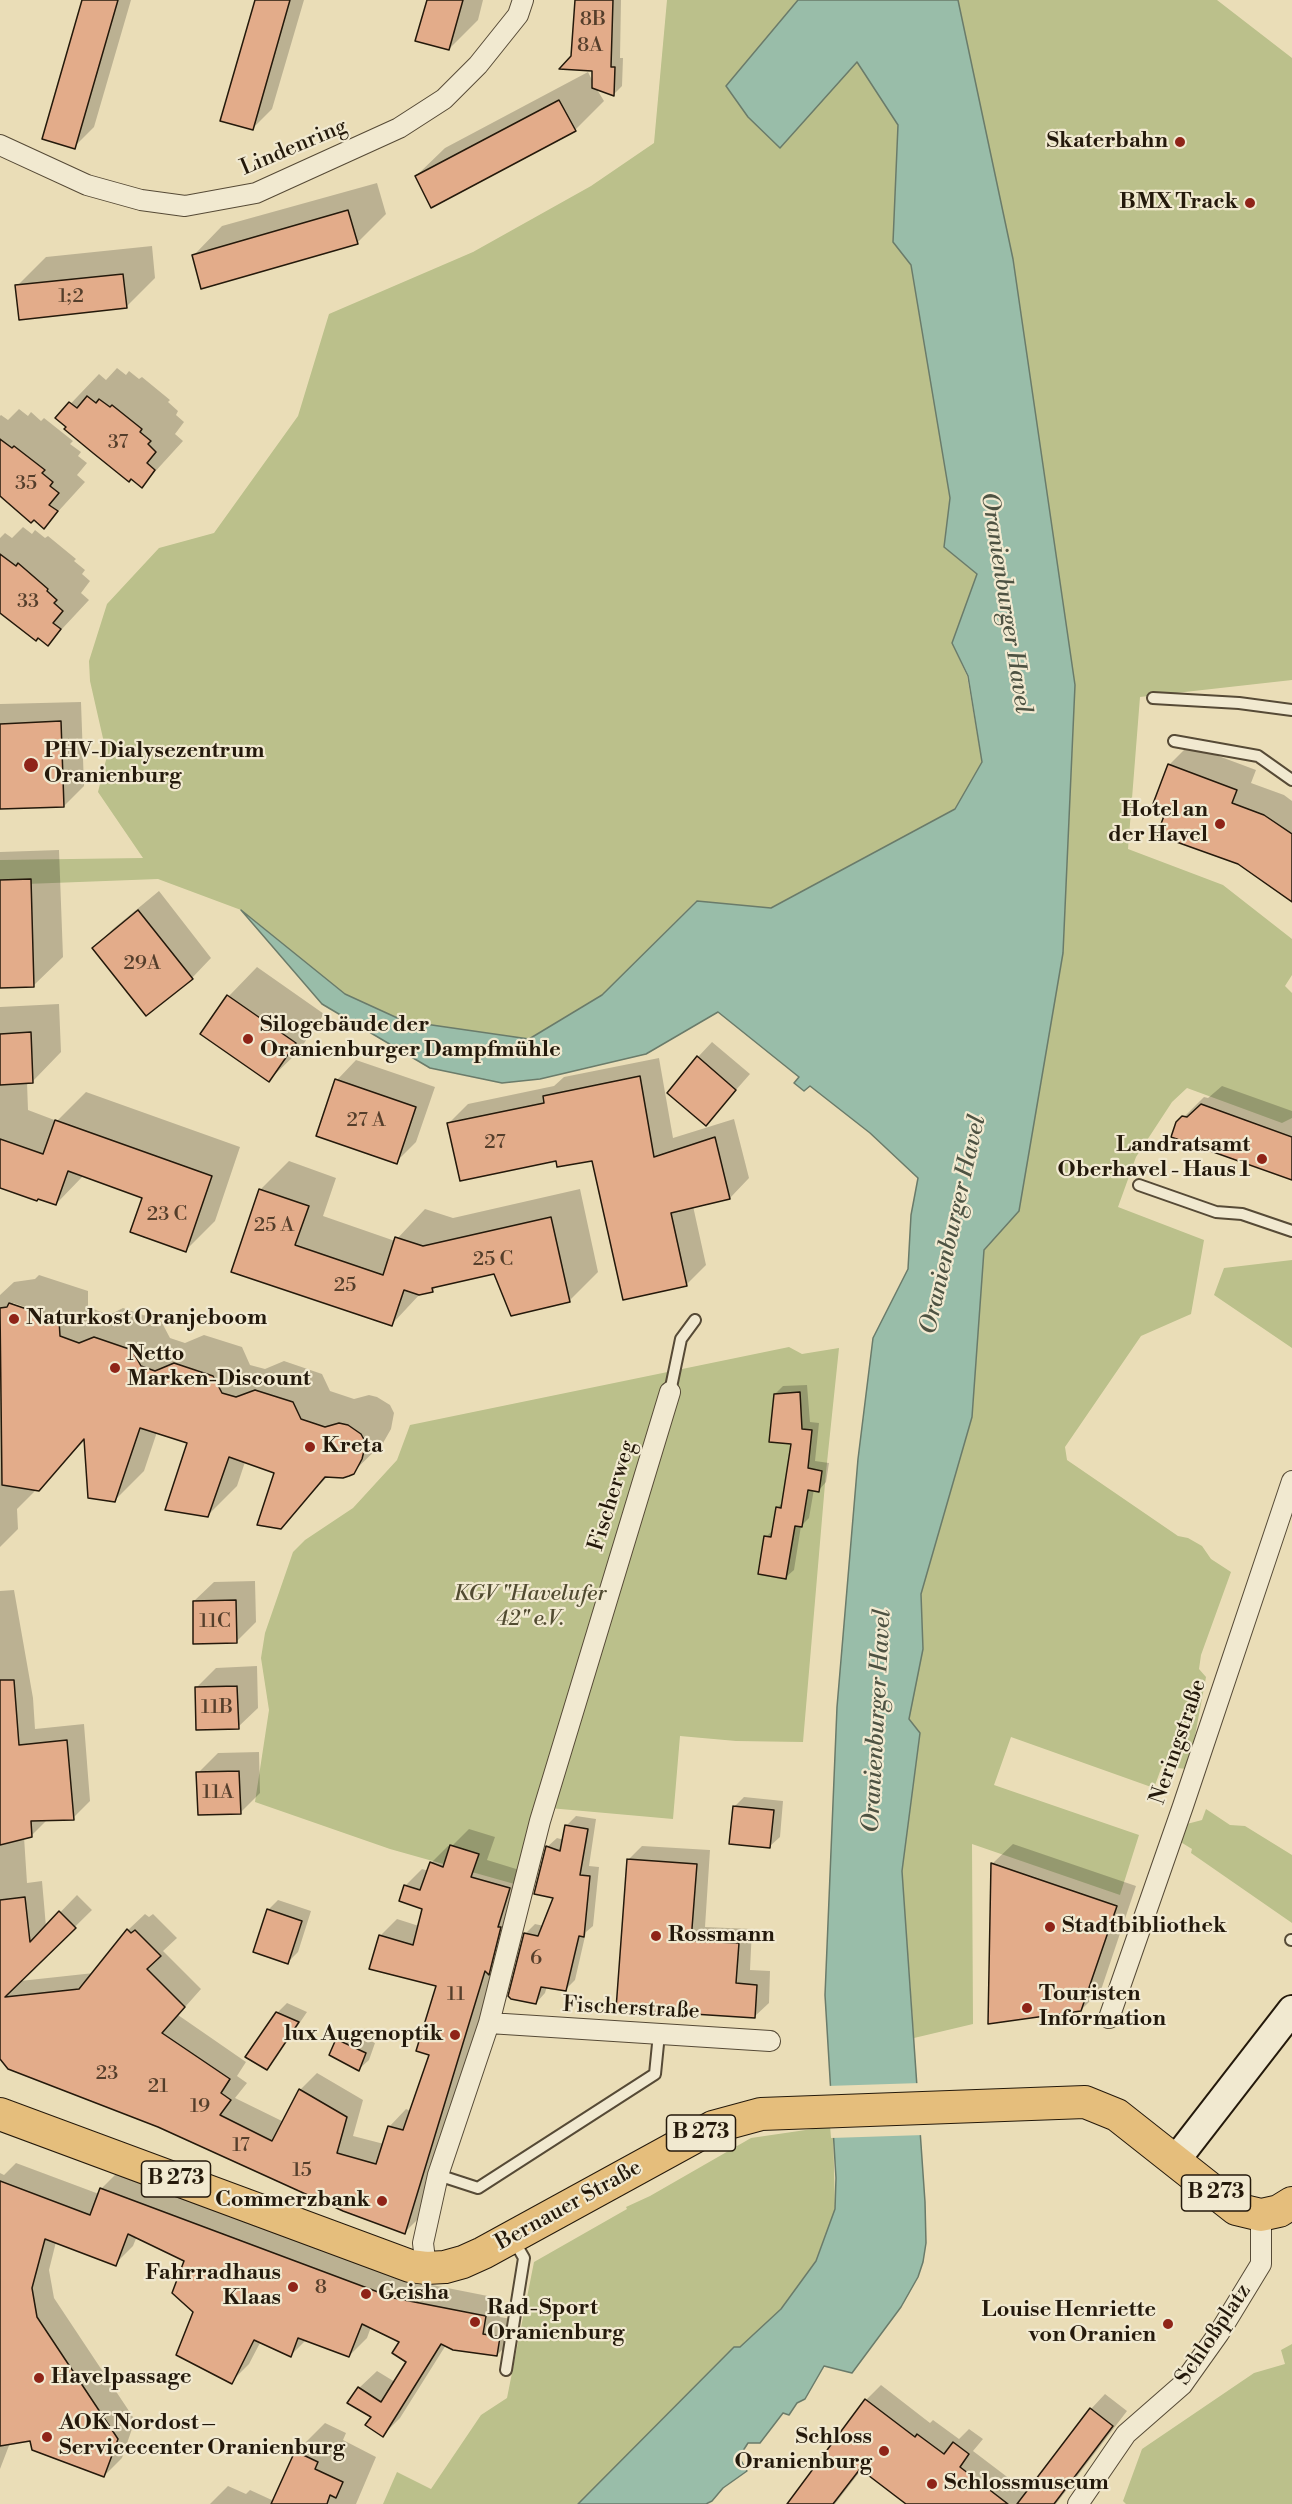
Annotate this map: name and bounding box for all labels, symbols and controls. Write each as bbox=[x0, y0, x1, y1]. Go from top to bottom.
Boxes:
house number: 8B bbox=[580, 8, 606, 32]
house number: 8A bbox=[577, 34, 603, 58]
street label: Lindenring bbox=[237, 114, 351, 182]
place label: Skaterbahn bbox=[1047, 129, 1168, 155]
marker: Skaterbahn bbox=[1173, 135, 1187, 149]
place label: BMX Track bbox=[1119, 190, 1238, 216]
marker: BMX Track bbox=[1243, 196, 1257, 210]
house number: 1;2 bbox=[58, 285, 84, 309]
house number: 37 bbox=[108, 431, 128, 455]
house number: 35 bbox=[15, 472, 37, 496]
water label: Oranienburger Havel bbox=[973, 490, 1037, 716]
house number: 33 bbox=[17, 590, 39, 614]
place label: PHV-Dialysezentrum Oranienburg bbox=[44, 739, 265, 790]
marker: PHV-Dialysezentrum Oranienburg bbox=[22, 756, 40, 774]
place label: Hotel an der Havel bbox=[1108, 798, 1208, 849]
marker: Hotel an der Havel bbox=[1213, 817, 1227, 831]
house number: 29A bbox=[123, 952, 161, 976]
place label: Silogebäude der Oranienburger Dampfmühle bbox=[260, 1013, 561, 1064]
marker: Silogebäude der Oranienburger Dampfmühle bbox=[241, 1032, 255, 1046]
house number: 27 A bbox=[346, 1109, 386, 1133]
water label: Oranienburger Havel bbox=[915, 1113, 993, 1337]
house number: 27 bbox=[484, 1131, 506, 1155]
place label: Landratsamt Oberhavel - Haus 1 bbox=[1058, 1133, 1250, 1184]
marker: Landratsamt Oberhavel - Haus 1 bbox=[1255, 1152, 1269, 1166]
house number: 23 C bbox=[147, 1203, 187, 1227]
house number: 25 A bbox=[254, 1214, 294, 1238]
house number: 25 C bbox=[473, 1248, 513, 1272]
house number: 25 bbox=[334, 1274, 356, 1298]
place label: Naturkost Oranjeboom bbox=[26, 1306, 267, 1332]
marker: Naturkost Oranjeboom bbox=[7, 1312, 21, 1326]
place label: Netto Marken-Discount bbox=[127, 1342, 310, 1394]
marker: Netto Marken-Discount bbox=[108, 1361, 122, 1375]
place label: Kreta bbox=[322, 1434, 383, 1460]
street label: Fischerweg bbox=[584, 1438, 642, 1554]
marker: Kreta bbox=[303, 1440, 317, 1454]
park label: KGV "Havelufer 42" e.V. bbox=[453, 1582, 607, 1634]
water label: Oranienburger Havel bbox=[858, 1609, 898, 1833]
house number: 11C bbox=[199, 1610, 231, 1634]
street label: Neringstraße bbox=[1145, 1676, 1213, 1808]
house number: 11B bbox=[201, 1696, 233, 1720]
house number: 11A bbox=[202, 1781, 234, 1805]
place label: Stadtbibliothek bbox=[1062, 1914, 1227, 1940]
marker: Stadtbibliothek bbox=[1043, 1920, 1057, 1934]
place label: Rossmann bbox=[668, 1923, 775, 1949]
marker: Rossmann bbox=[649, 1929, 663, 1943]
house number: 6 bbox=[530, 1947, 542, 1971]
place label: Touristen Information bbox=[1039, 1982, 1166, 2034]
house number: 11 bbox=[447, 1983, 465, 2007]
street label: Fischerstraße bbox=[562, 1992, 700, 2026]
marker: Touristen Information bbox=[1020, 2001, 1034, 2015]
place label: lux Augenoptik bbox=[284, 2022, 443, 2048]
marker: lux Augenoptik bbox=[448, 2028, 462, 2042]
house number: 23 bbox=[96, 2062, 118, 2086]
house number: 21 bbox=[148, 2075, 168, 2099]
house number: 19 bbox=[190, 2095, 210, 2119]
road number: B 273 bbox=[666, 2115, 736, 2151]
house number: 17 bbox=[232, 2134, 250, 2158]
street label: Bernauer Straße bbox=[491, 2155, 647, 2257]
house number: 15 bbox=[292, 2159, 312, 2183]
road number: B 273 bbox=[142, 2161, 210, 2197]
road number: B 273 bbox=[1182, 2175, 1250, 2211]
place label: Commerzbank bbox=[215, 2188, 370, 2214]
marker: Commerzbank bbox=[375, 2194, 389, 2208]
place label: Fahrradhaus Klaas bbox=[145, 2261, 281, 2312]
house number: 8 bbox=[315, 2276, 327, 2300]
street label: Schloßplatz bbox=[1170, 2279, 1258, 2391]
marker: Fahrradhaus Klaas bbox=[286, 2280, 300, 2294]
place label: Geisha bbox=[378, 2281, 449, 2307]
marker: Geisha bbox=[359, 2287, 373, 2301]
place label: Rad-Sport Oranienburg bbox=[487, 2296, 625, 2348]
place label: Louise Henriette von Oranien bbox=[982, 2298, 1156, 2350]
marker: Rad-Sport Oranienburg bbox=[468, 2315, 482, 2329]
marker: Louise Henriette von Oranien bbox=[1161, 2317, 1175, 2331]
place label: Havelpassage bbox=[51, 2365, 192, 2391]
marker: Havelpassage bbox=[32, 2371, 46, 2385]
place label: AOK Nordost – Servicecenter Oranienburg bbox=[59, 2411, 345, 2462]
place label: Schloss Oranienburg bbox=[734, 2425, 872, 2476]
marker: AOK Nordost – Servicecenter Oranienburg bbox=[40, 2430, 54, 2444]
marker: Schloss Oranienburg bbox=[877, 2444, 891, 2458]
place label: Schlossmuseum bbox=[944, 2471, 1109, 2497]
marker: Schlossmuseum bbox=[925, 2477, 939, 2491]

